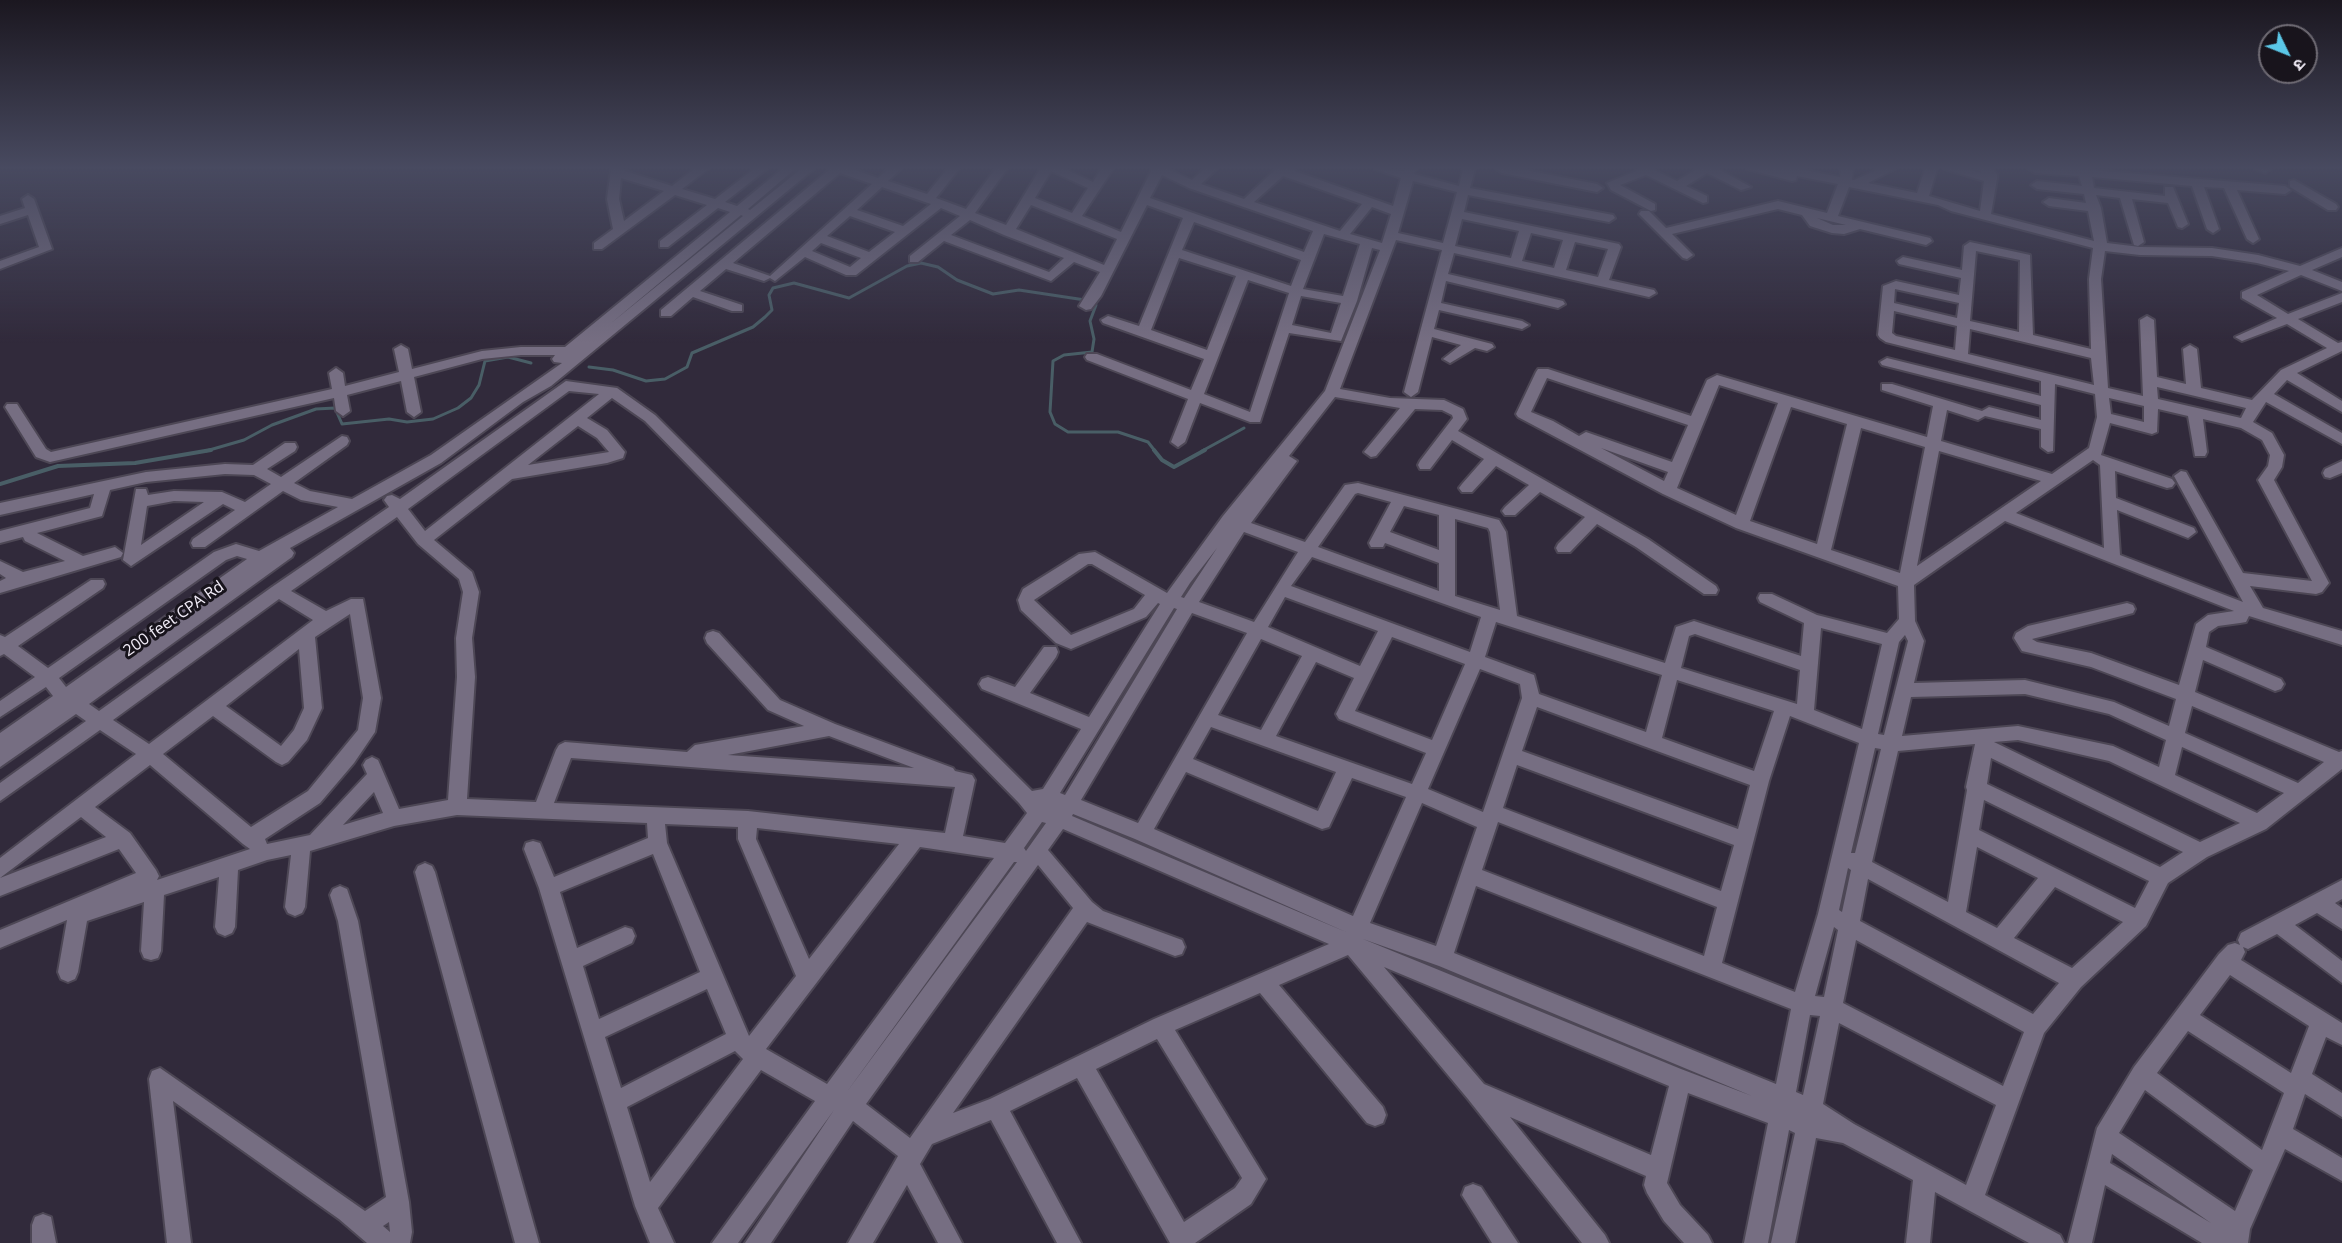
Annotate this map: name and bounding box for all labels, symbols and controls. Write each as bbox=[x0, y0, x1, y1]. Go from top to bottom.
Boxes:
north arrow bbox=[2258, 24, 2318, 84]
text: उ bbox=[2288, 54, 2311, 76]
street label: 200 feet CPA Rd bbox=[120, 577, 228, 661]

